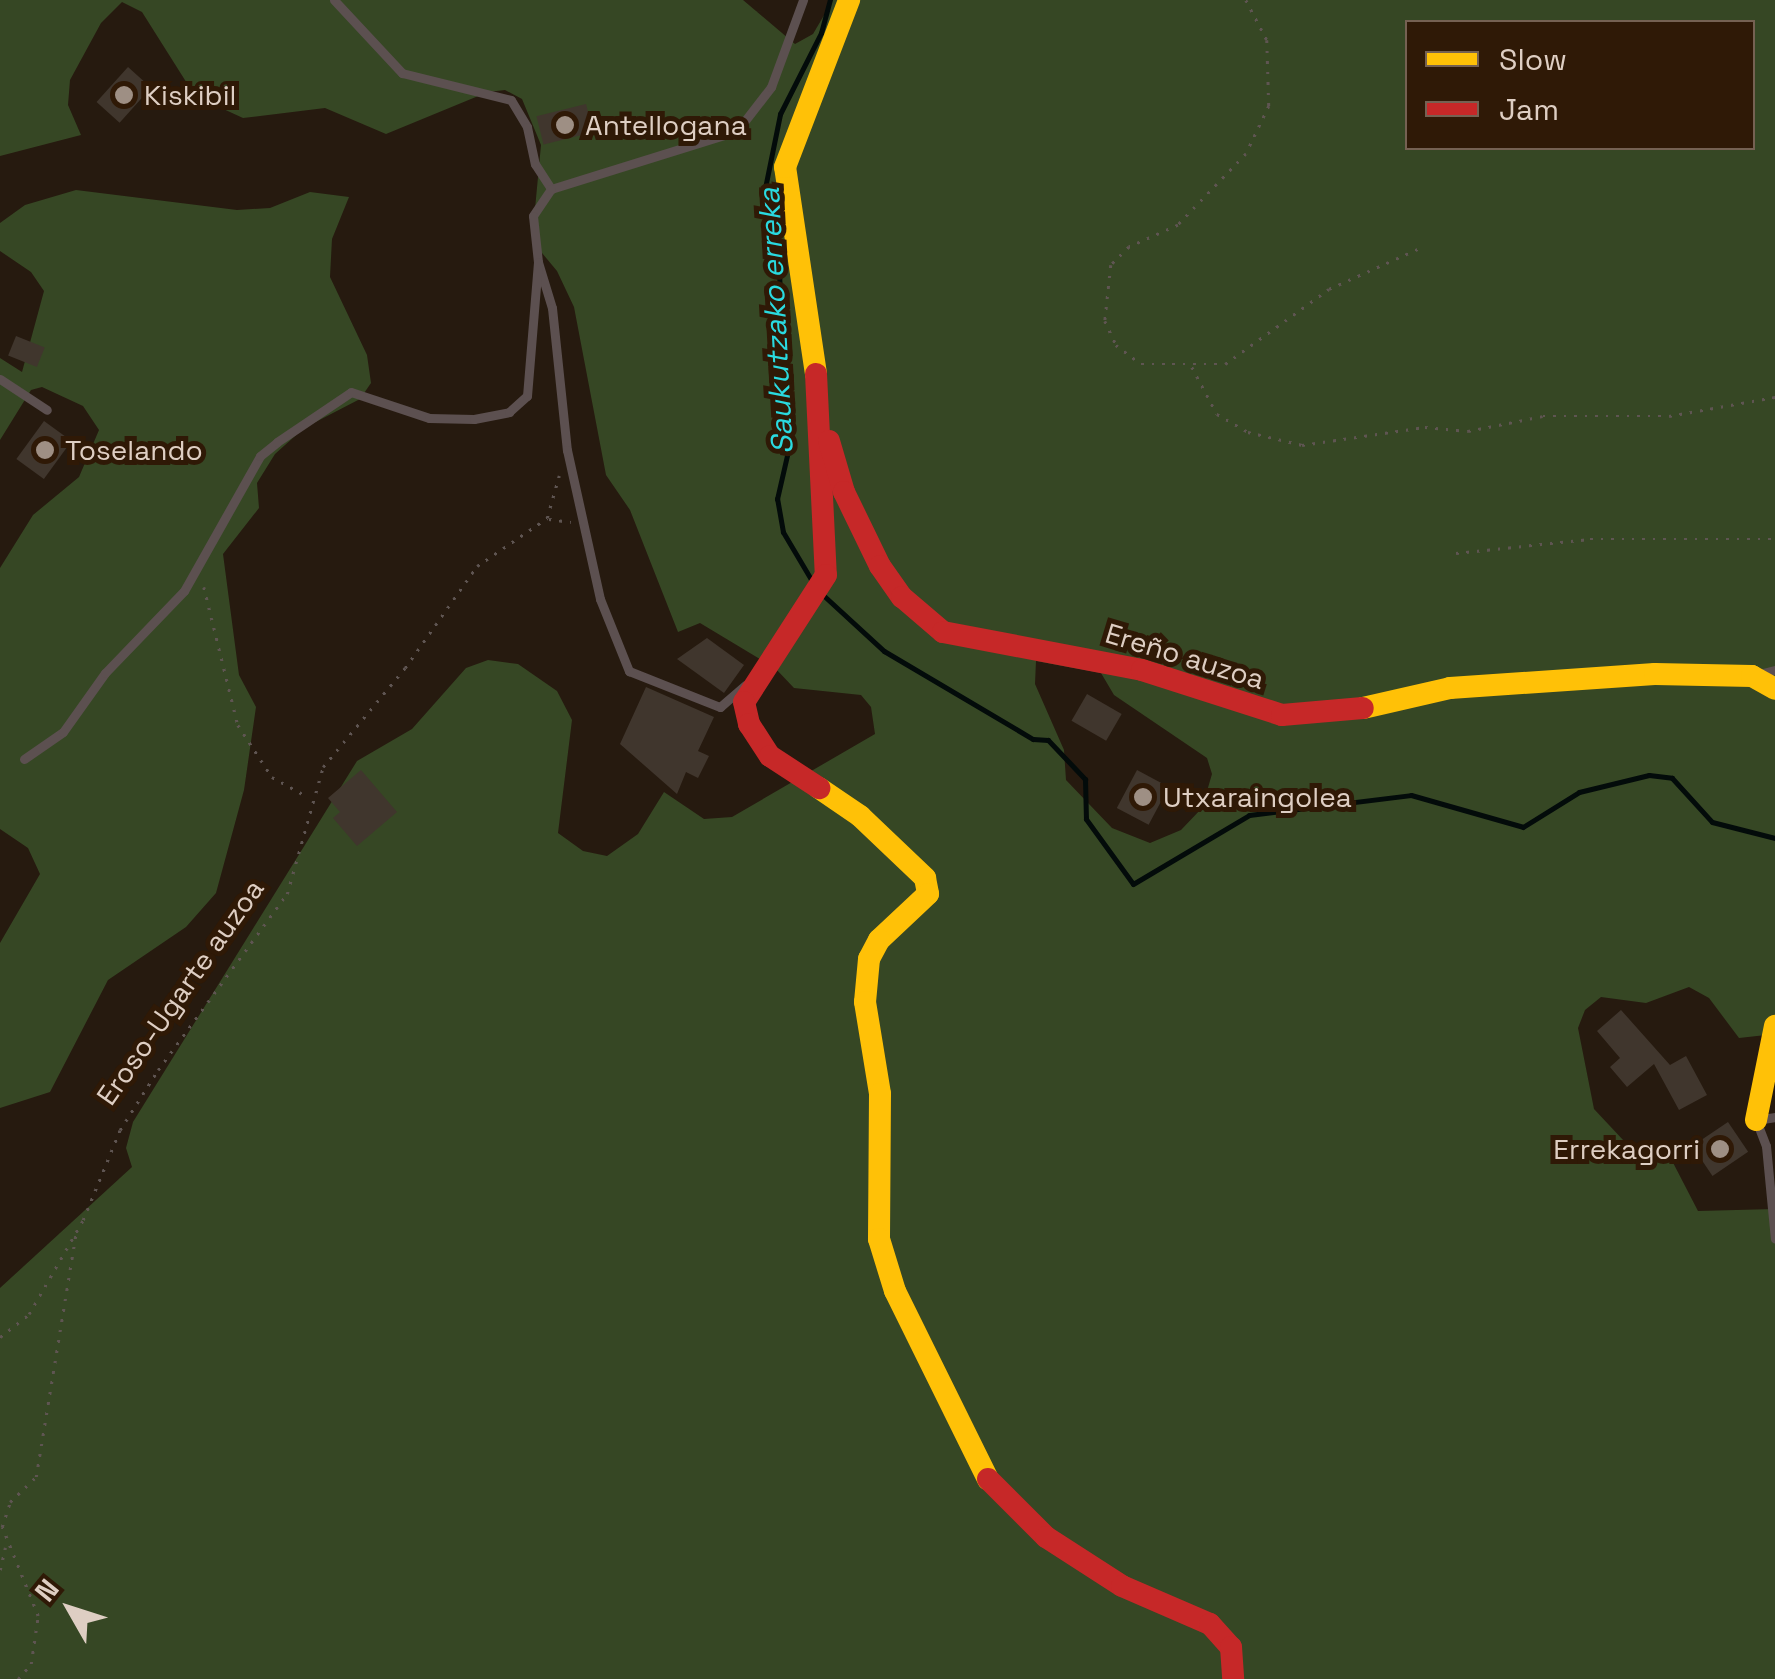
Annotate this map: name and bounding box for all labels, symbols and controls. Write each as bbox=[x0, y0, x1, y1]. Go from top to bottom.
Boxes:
legend bbox=[1405, 20, 1755, 150]
text: Slow bbox=[1499, 40, 1567, 79]
place label: Kiskibil bbox=[144, 78, 236, 112]
marker: Kiskibil bbox=[113, 84, 135, 106]
text: Jam bbox=[1499, 90, 1559, 129]
place label: Antellogana bbox=[585, 108, 747, 142]
marker: Antellogana bbox=[554, 114, 576, 136]
water label: Saukutzako erreka bbox=[751, 187, 801, 455]
place label: Toselando bbox=[65, 433, 203, 467]
marker: Toselando bbox=[34, 439, 56, 461]
street label: Ereño auzoa bbox=[1101, 616, 1269, 696]
place label: Utxaraingolea bbox=[1163, 780, 1352, 814]
marker: Utxaraingolea bbox=[1132, 786, 1154, 808]
street label: Eroso-Ugarte auzoa bbox=[89, 873, 271, 1111]
place label: Errekagorri bbox=[1553, 1132, 1700, 1166]
marker: Errekagorri bbox=[1709, 1138, 1731, 1160]
north arrow bbox=[20, 1559, 120, 1659]
text: N bbox=[27, 1572, 67, 1609]

